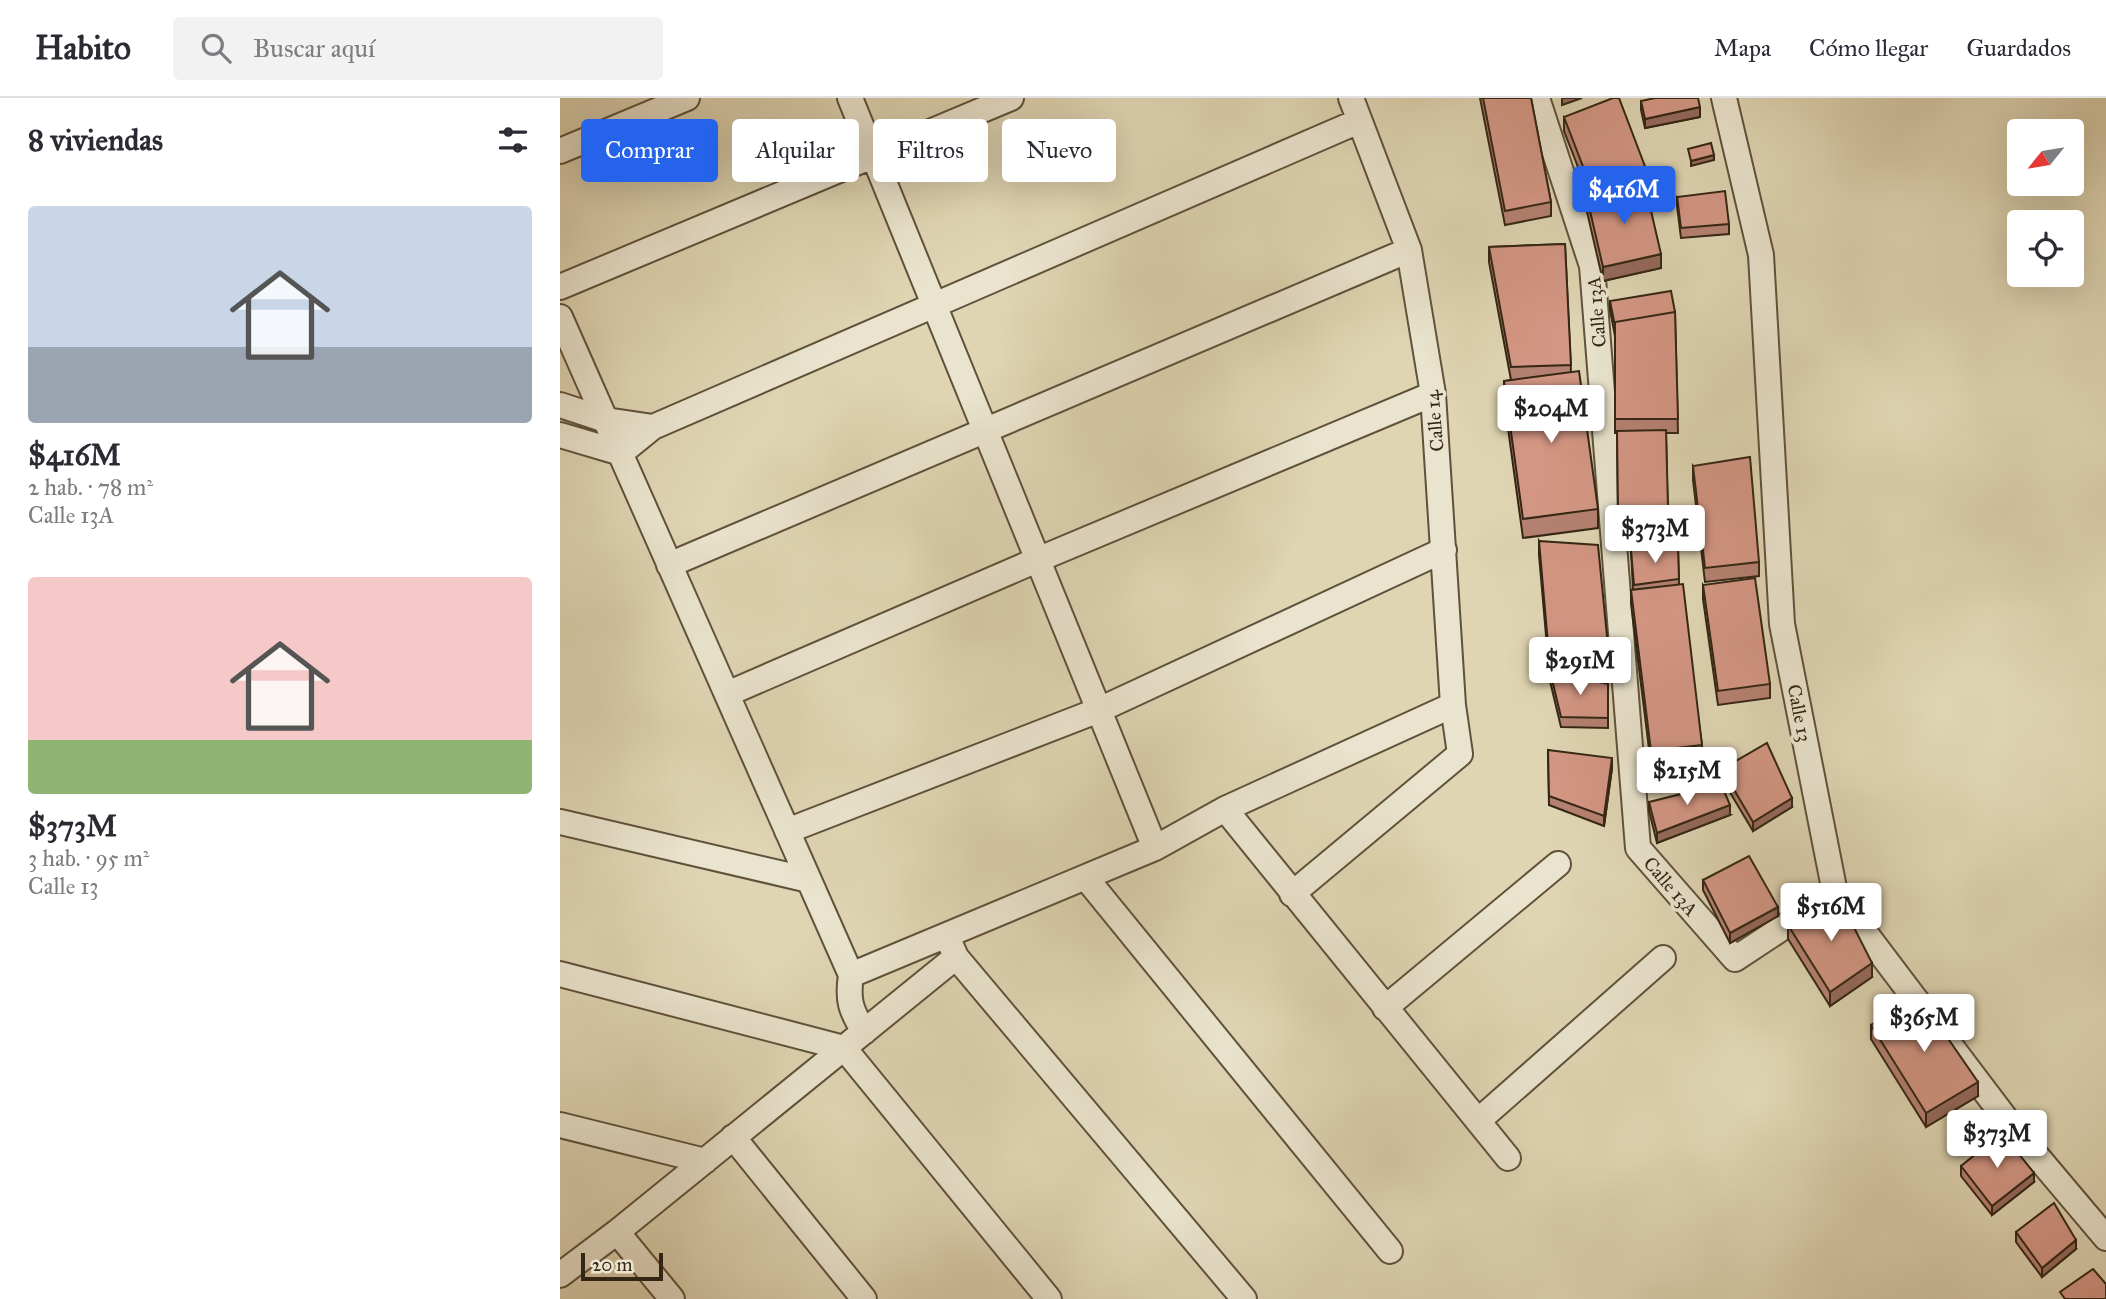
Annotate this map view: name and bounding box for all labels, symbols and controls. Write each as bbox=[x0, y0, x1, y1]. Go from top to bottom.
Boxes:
search box bbox=[173, 17, 663, 80]
text: Habito bbox=[35, 28, 131, 68]
icon: search bbox=[197, 29, 235, 67]
text: Buscar aquí bbox=[253, 32, 375, 64]
text: Mapa bbox=[1714, 33, 1771, 63]
text: Cómo llegar bbox=[1809, 33, 1928, 63]
text: Guardados bbox=[1966, 33, 2071, 63]
chip: Comprar bbox=[581, 119, 718, 182]
chip: Alquilar bbox=[732, 119, 859, 182]
chip: Filtros bbox=[873, 119, 988, 182]
chip: Nuevo bbox=[1002, 119, 1116, 182]
north arrow bbox=[2007, 119, 2084, 196]
map controls bbox=[2007, 119, 2084, 287]
icon: filters bbox=[494, 121, 532, 159]
text: 8 viviendas bbox=[28, 122, 163, 158]
pin: $416M bbox=[1575, 166, 1673, 226]
text: $416M bbox=[1588, 175, 1660, 203]
button: locate bbox=[2007, 210, 2084, 287]
icon: home bbox=[217, 252, 343, 378]
street label: Calle 13A bbox=[1582, 275, 1611, 348]
pin: $204M bbox=[1502, 386, 1600, 445]
street label: Calle 14 bbox=[1420, 389, 1449, 452]
text: $204M bbox=[1513, 394, 1589, 422]
text: $416M bbox=[28, 437, 121, 473]
text: 2 hab. · 78 m² bbox=[28, 473, 153, 501]
text: Calle 13A bbox=[28, 501, 114, 529]
pin: $373M bbox=[1606, 505, 1704, 565]
text: $373M bbox=[1621, 514, 1689, 542]
icon: home bbox=[217, 623, 343, 749]
pin: $291M bbox=[1531, 638, 1629, 697]
text: $291M bbox=[1545, 646, 1615, 674]
street label: Calle 13 bbox=[1783, 682, 1816, 744]
pin: $215M bbox=[1638, 748, 1736, 807]
text: $215M bbox=[1653, 756, 1721, 784]
text: $373M bbox=[28, 808, 117, 844]
text: 3 hab. · 95 m² bbox=[28, 844, 150, 872]
street label: Calle 13A bbox=[1639, 852, 1703, 921]
text: Calle 13 bbox=[28, 872, 99, 900]
pin: $516M bbox=[1782, 884, 1880, 943]
text: $516M bbox=[1796, 892, 1866, 920]
pin: $365M bbox=[1875, 995, 1973, 1054]
text: $365M bbox=[1889, 1003, 1959, 1031]
pin: $373M bbox=[1948, 1110, 2046, 1170]
text: $373M bbox=[1963, 1119, 2031, 1147]
scale bar bbox=[581, 1250, 663, 1282]
text: 20 m bbox=[592, 1253, 633, 1276]

